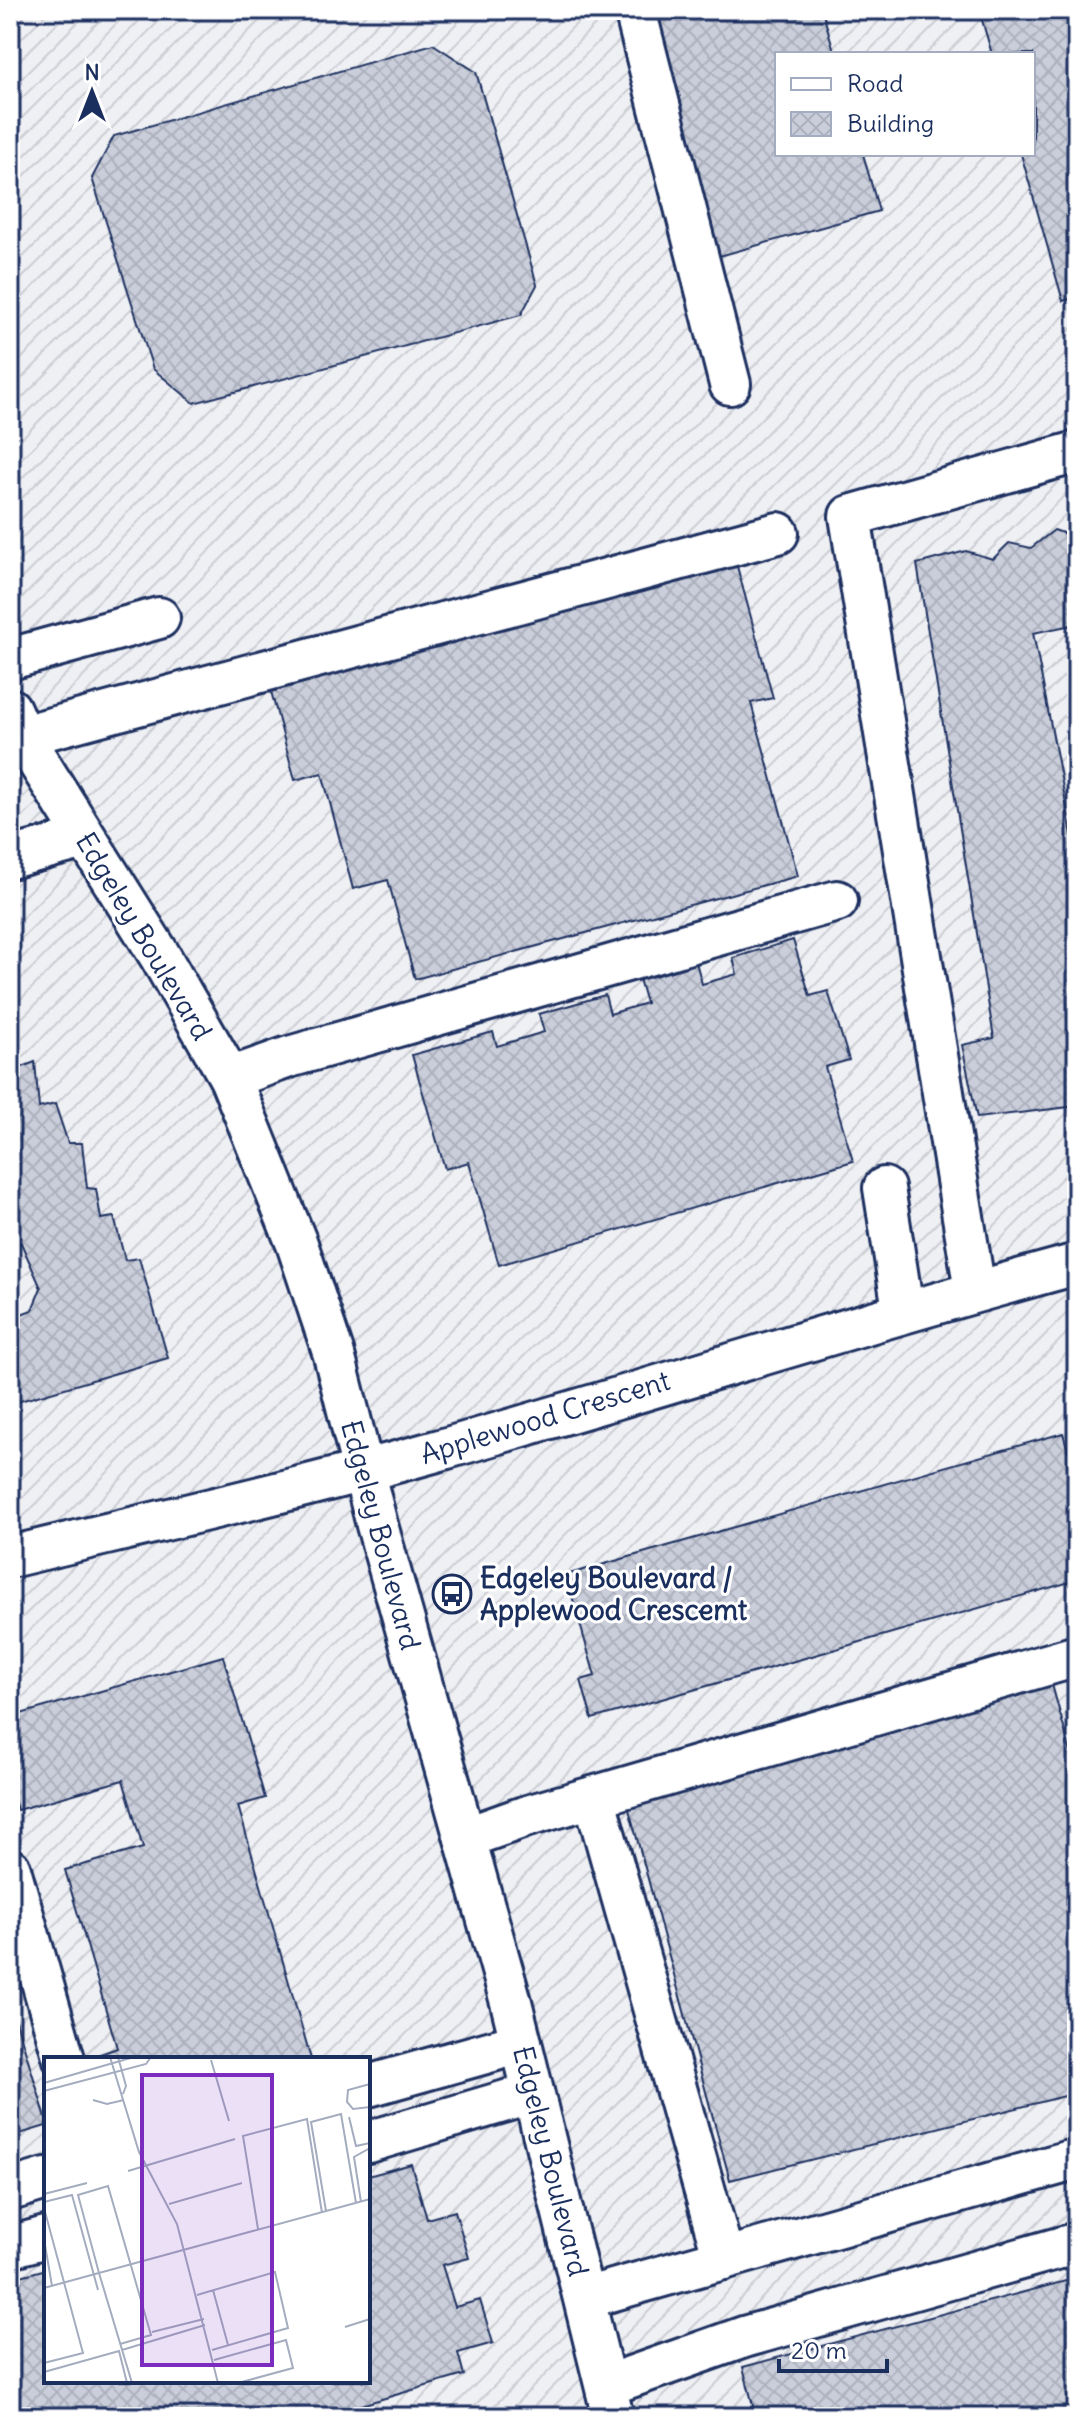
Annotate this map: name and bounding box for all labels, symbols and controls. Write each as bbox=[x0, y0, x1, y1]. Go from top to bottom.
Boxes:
north arrow bbox=[52, 52, 132, 132]
legend bbox=[775, 52, 1035, 156]
text: N bbox=[84, 58, 100, 86]
text: Road bbox=[847, 68, 903, 98]
text: Building bbox=[847, 108, 934, 138]
street label: Edgeley Boulevard bbox=[68, 826, 220, 1046]
street label: Applewood Crescent bbox=[416, 1362, 674, 1472]
street label: Edgeley Boulevard bbox=[333, 1416, 429, 1654]
place label: Edgeley Boulevard / Applewood Crescemt bbox=[480, 1560, 748, 1628]
bus stop icon: Edgeley Boulevard / Applewood Crescemt bbox=[431, 1573, 473, 1615]
street label: Edgeley Boulevard bbox=[505, 2042, 597, 2280]
inset map bbox=[44, 2057, 370, 2383]
scale bar bbox=[779, 2323, 887, 2373]
text: 20 m bbox=[791, 2335, 847, 2365]

